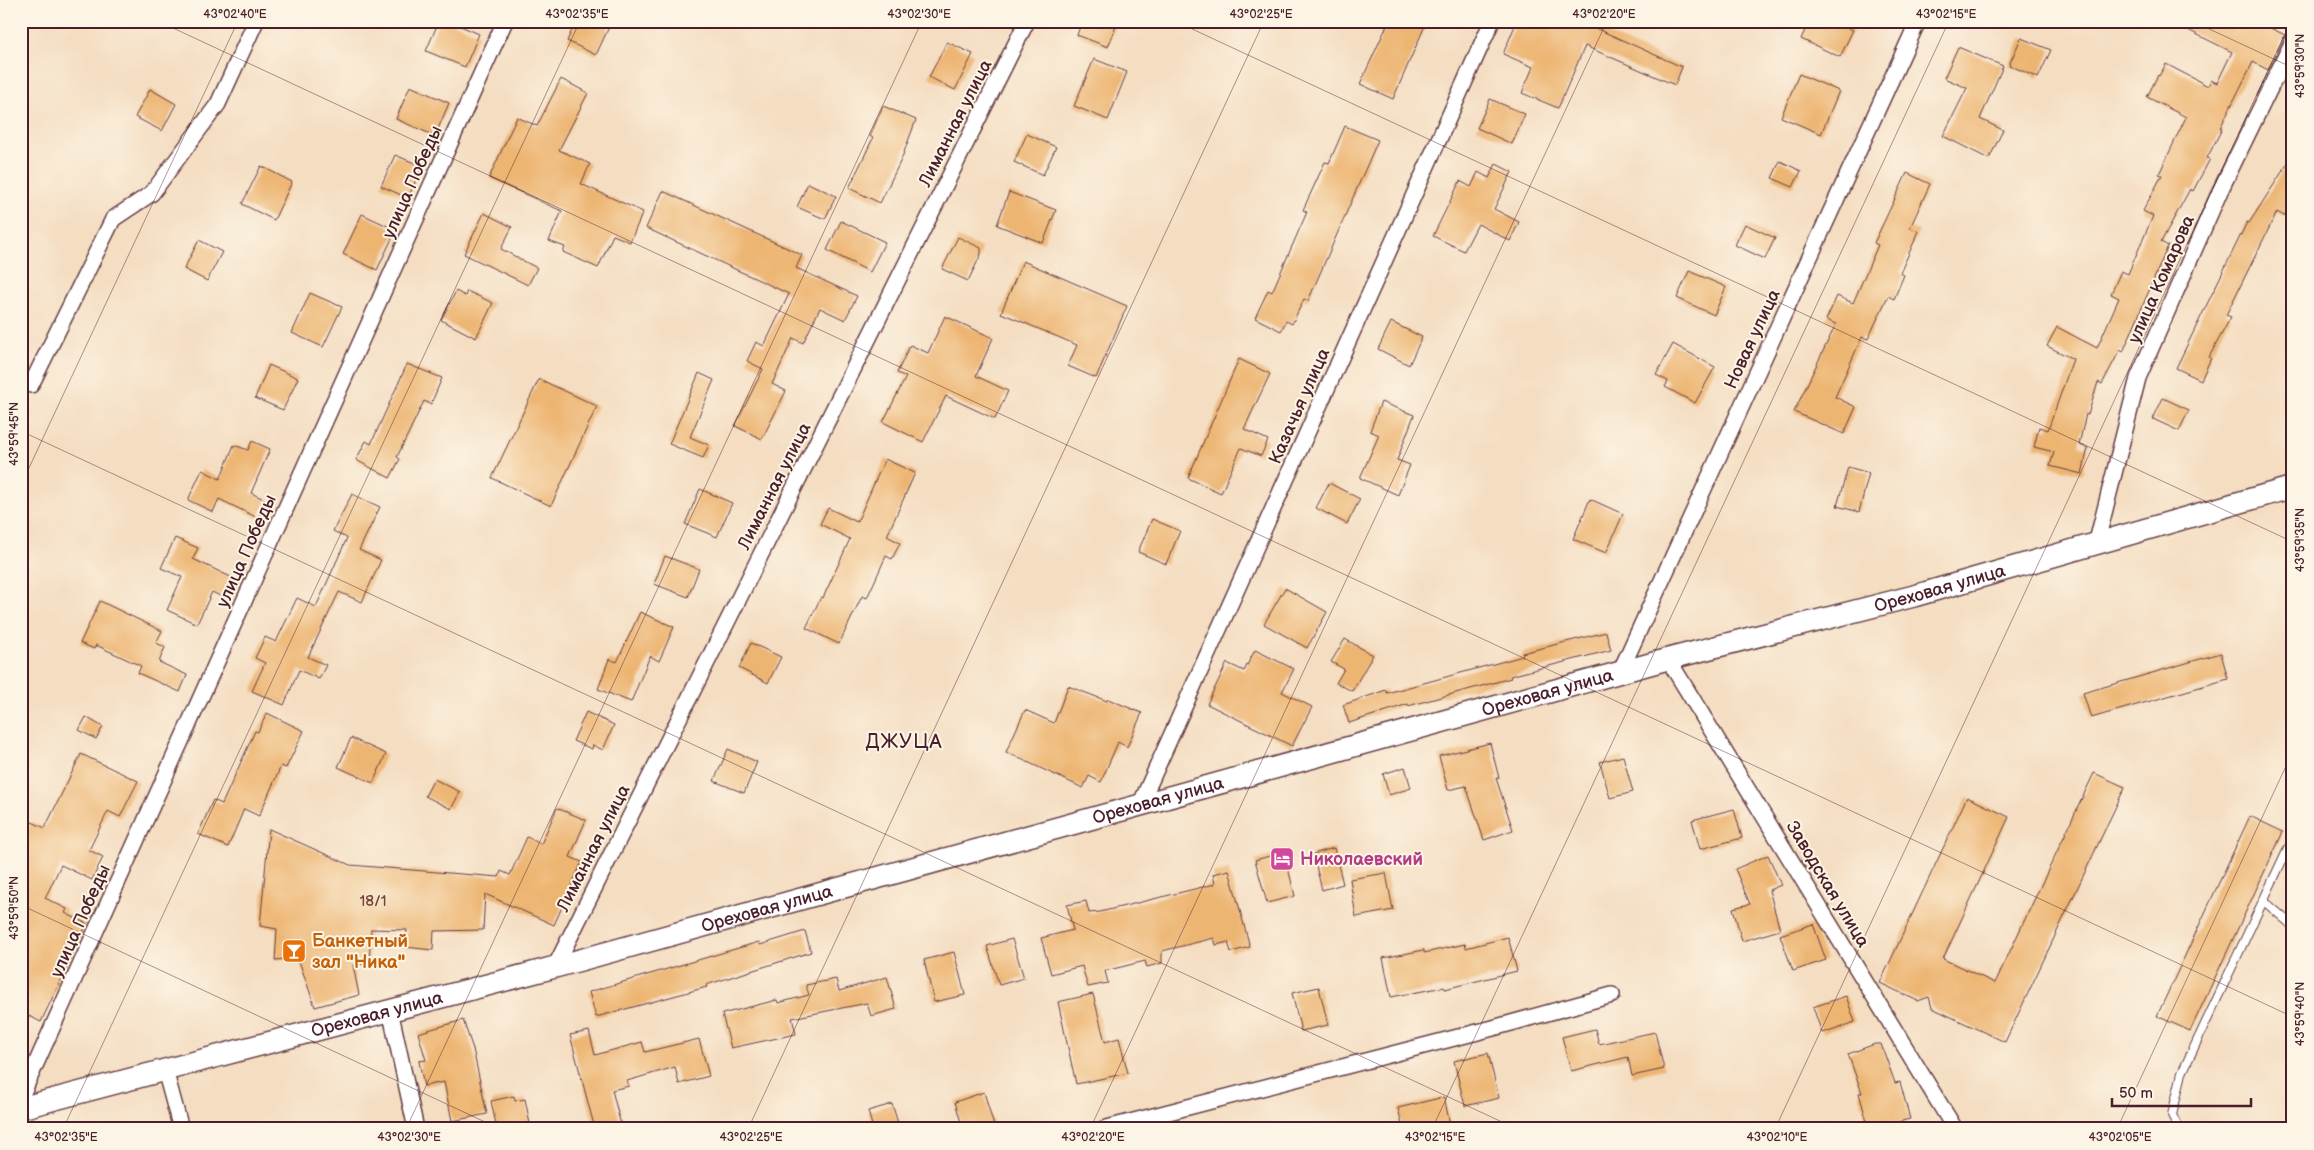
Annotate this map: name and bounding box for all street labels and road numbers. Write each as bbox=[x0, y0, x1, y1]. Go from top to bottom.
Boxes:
street label: Лиманная улица bbox=[914, 56, 997, 191]
street label: улица Победы bbox=[378, 123, 447, 242]
street label: улица Комарова bbox=[2124, 212, 2199, 346]
street label: Новая улица bbox=[1720, 286, 1785, 392]
street label: Казачья улица bbox=[1265, 345, 1334, 467]
street label: Лиманная улица bbox=[733, 419, 816, 554]
street label: улица Победы bbox=[212, 492, 281, 611]
street label: Ореховая улица bbox=[1872, 560, 2008, 617]
street label: Ореховая улица bbox=[1480, 665, 1616, 721]
street label: Ореховая улица bbox=[1090, 772, 1227, 829]
street label: Лиманная улица bbox=[552, 781, 635, 916]
street label: Заводская улица bbox=[1782, 817, 1874, 952]
street label: улица Победы bbox=[46, 862, 115, 981]
street label: Ореховая улица bbox=[699, 881, 835, 937]
street label: Ореховая улица bbox=[309, 987, 445, 1042]

